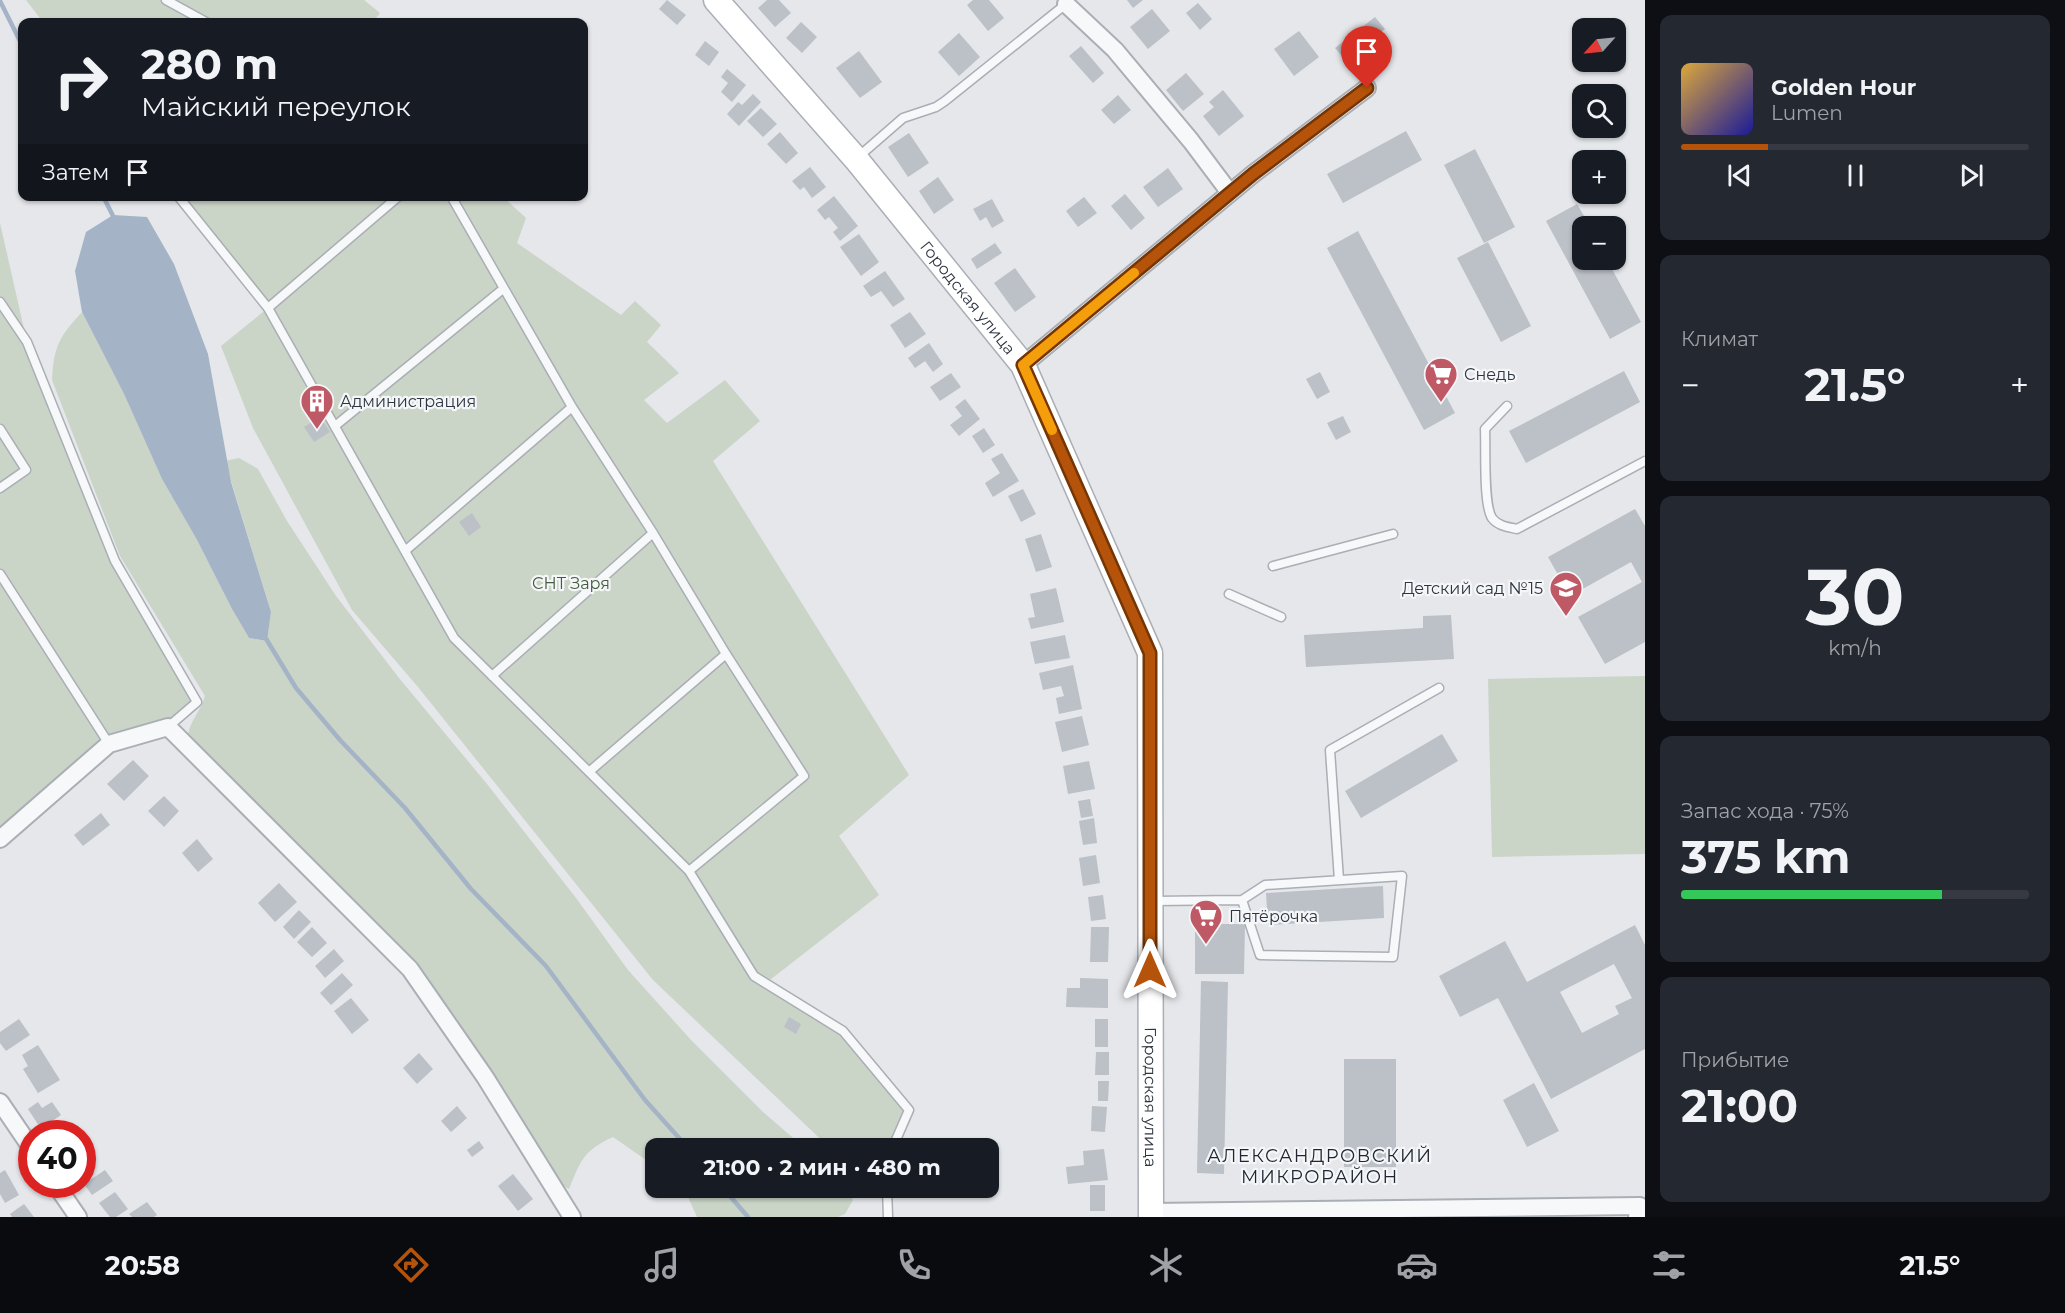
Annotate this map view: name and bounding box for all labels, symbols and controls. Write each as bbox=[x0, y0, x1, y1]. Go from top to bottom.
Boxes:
north arrow bbox=[1572, 18, 1626, 72]
map controls bbox=[1572, 18, 1626, 270]
pin bbox=[1341, 26, 1392, 88]
icon: arrive bbox=[1350, 35, 1383, 68]
text: 280 m bbox=[141, 38, 278, 90]
icon: right bbox=[42, 42, 120, 120]
text: Golden Hour bbox=[1771, 74, 1916, 101]
button: search bbox=[1572, 84, 1626, 138]
text: Майский переулок bbox=[141, 90, 411, 123]
text: Lumen bbox=[1771, 101, 1843, 125]
button: + bbox=[1572, 150, 1626, 204]
icon: arrive bbox=[121, 156, 154, 189]
text: Затем bbox=[42, 159, 109, 186]
icon: previous bbox=[1723, 159, 1756, 192]
icon: pause bbox=[1839, 159, 1872, 192]
icon: next bbox=[1955, 159, 1988, 192]
button: − bbox=[1572, 216, 1626, 270]
street label: Городская улица bbox=[917, 237, 1020, 358]
text: Климат bbox=[1681, 327, 1758, 351]
supermarket icon: Снедь bbox=[1423, 356, 1459, 403]
text: 21.5° bbox=[1804, 357, 1906, 412]
place label: Снедь bbox=[1464, 365, 1515, 384]
text: − bbox=[1681, 365, 1700, 405]
text: + bbox=[2010, 365, 2029, 405]
building icon: Администрация bbox=[299, 383, 335, 430]
place label: Администрация bbox=[340, 392, 476, 411]
text: 30 bbox=[1805, 549, 1905, 645]
school or university icon: Детский сад №15 bbox=[1548, 570, 1584, 617]
park label: СНТ Заря bbox=[532, 574, 610, 593]
place label: Детский сад №15 bbox=[1402, 579, 1543, 598]
text: km/h bbox=[1828, 636, 1882, 660]
text: Запас хода · 75% bbox=[1681, 799, 1849, 823]
text: 375 km bbox=[1681, 829, 1850, 884]
supermarket icon: Пятёрочка bbox=[1188, 898, 1224, 945]
place label: Пятёрочка bbox=[1229, 907, 1318, 926]
position arrow bbox=[1118, 938, 1182, 1002]
street label: Городская улица bbox=[1141, 1027, 1160, 1167]
text: Прибытие bbox=[1681, 1048, 1789, 1072]
text: 21:00 bbox=[1681, 1078, 1798, 1133]
speed limit sign: 40 bbox=[18, 1120, 96, 1198]
district label: АЛЕКСАНДРОВСКИЙ МИКРОРАЙОН bbox=[1207, 1145, 1433, 1188]
text: 21:00 · 2 мин · 480 m bbox=[703, 1154, 941, 1181]
icon: directions bbox=[390, 1244, 432, 1286]
icon: music bbox=[641, 1244, 683, 1286]
icon: phone bbox=[893, 1244, 935, 1286]
icon: climate bbox=[1145, 1244, 1187, 1286]
icon: car bbox=[1396, 1244, 1438, 1286]
icon: filters bbox=[1648, 1244, 1690, 1286]
text: 20:58 bbox=[105, 1249, 180, 1282]
text: 21.5° bbox=[1899, 1249, 1960, 1282]

